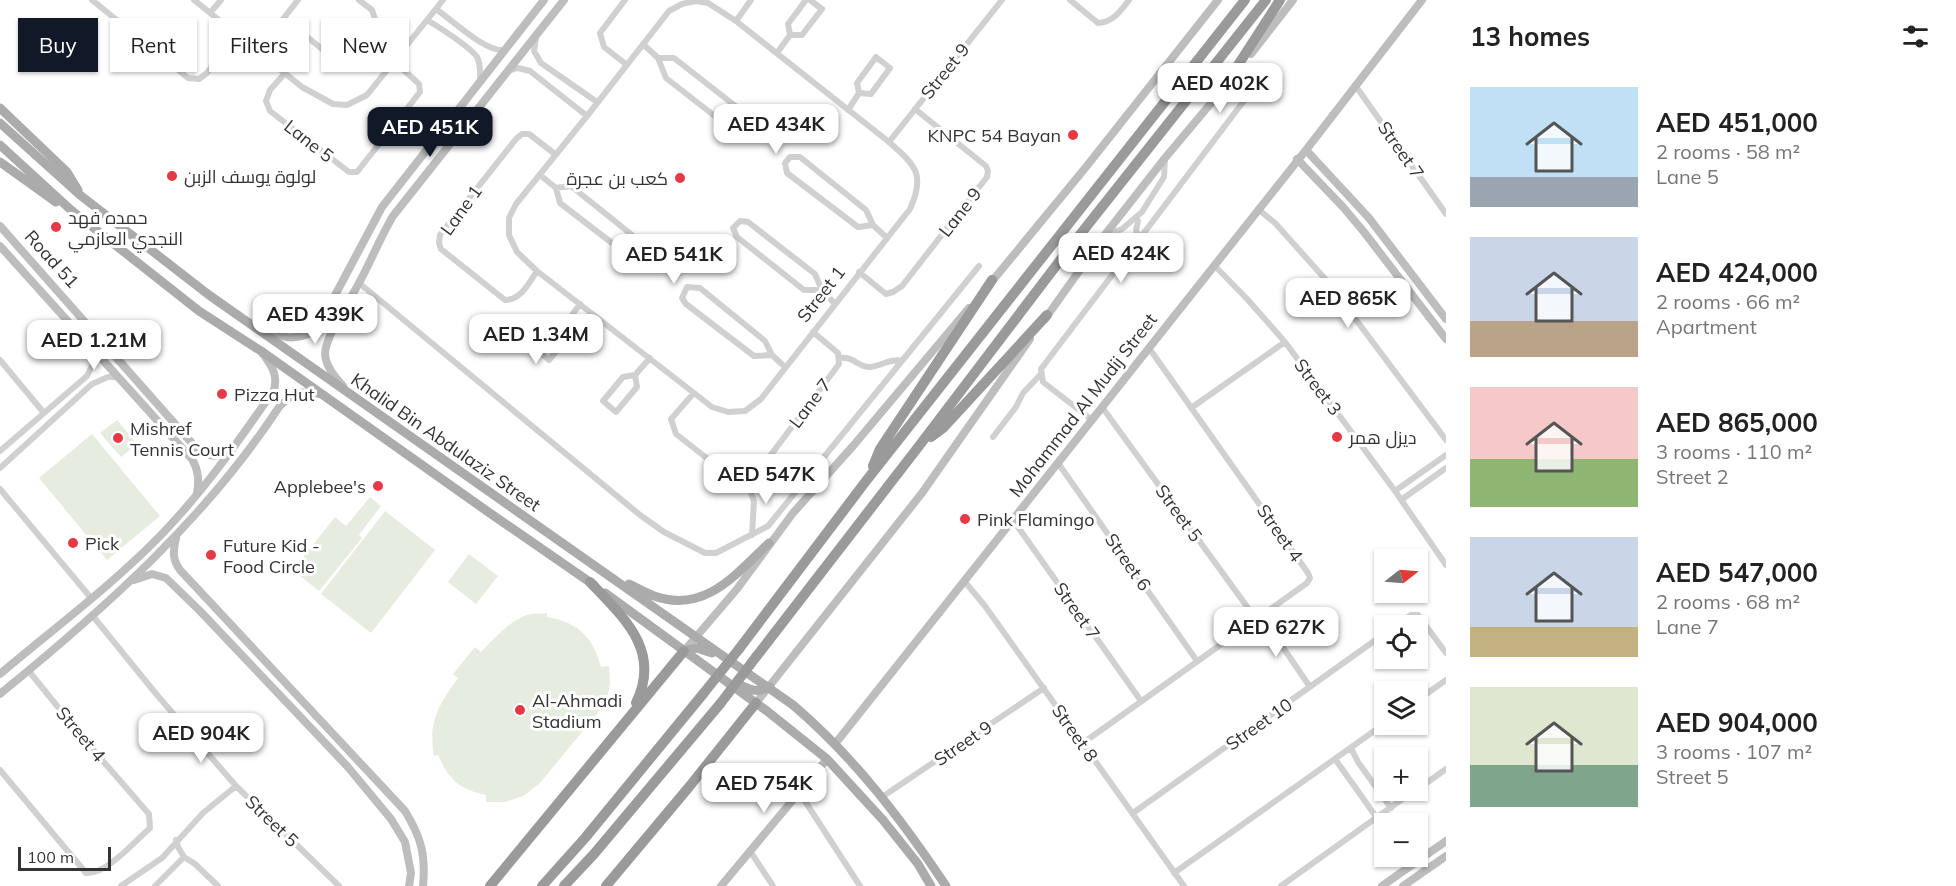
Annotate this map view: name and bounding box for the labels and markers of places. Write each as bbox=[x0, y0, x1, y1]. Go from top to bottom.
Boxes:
pin: AED 402K bbox=[1158, 63, 1282, 114]
pin: AED 434K bbox=[714, 104, 838, 155]
pin: AED 451K bbox=[368, 107, 492, 158]
place label: KNPC 54 Bayan bbox=[928, 124, 1061, 147]
marker: KNPC 54 Bayan bbox=[1066, 128, 1080, 142]
place label: لولوة يوسف الزبن bbox=[184, 165, 316, 188]
place label: كعب بن عجرة bbox=[566, 167, 668, 190]
marker: لولوة يوسف الزبن bbox=[165, 169, 179, 183]
marker: كعب بن عجرة bbox=[673, 171, 687, 185]
place label: حمده فهد النجدي العازمي bbox=[68, 206, 183, 253]
marker: حمده فهد النجدي العازمي bbox=[49, 220, 63, 234]
pin: AED 424K bbox=[1059, 233, 1183, 284]
pin: AED 541K bbox=[612, 234, 736, 285]
pin: AED 865K bbox=[1286, 278, 1410, 329]
pin: AED 439K bbox=[253, 294, 377, 345]
pin: AED 1.34M bbox=[467, 314, 605, 365]
pin: AED 1.21M bbox=[25, 320, 163, 371]
place label: Pizza Hut bbox=[234, 383, 315, 406]
marker: Pizza Hut bbox=[215, 387, 229, 401]
place label: Mishref Tennis Court bbox=[130, 417, 234, 461]
place label: ديزل همر bbox=[1348, 426, 1416, 449]
marker: ديزل همر bbox=[1330, 430, 1344, 444]
marker: Mishref Tennis Court bbox=[111, 431, 125, 445]
pin: AED 547K bbox=[704, 454, 828, 505]
place label: Applebee's bbox=[274, 475, 366, 498]
marker: Applebee's bbox=[371, 479, 385, 493]
place label: Pink Flamingo bbox=[977, 508, 1095, 531]
marker: Pink Flamingo bbox=[958, 512, 972, 526]
place label: Pick bbox=[85, 532, 120, 555]
place label: Future Kid - Food Circle bbox=[223, 534, 320, 578]
marker: Pick bbox=[66, 536, 80, 550]
marker: Future Kid - Food Circle bbox=[204, 548, 218, 562]
pin: AED 627K bbox=[1214, 607, 1338, 658]
place label: Al-Ahmadi Stadium bbox=[532, 689, 622, 733]
marker: Al-Ahmadi Stadium bbox=[513, 703, 527, 717]
pin: AED 904K bbox=[139, 713, 263, 764]
pin: AED 754K bbox=[702, 763, 826, 814]

